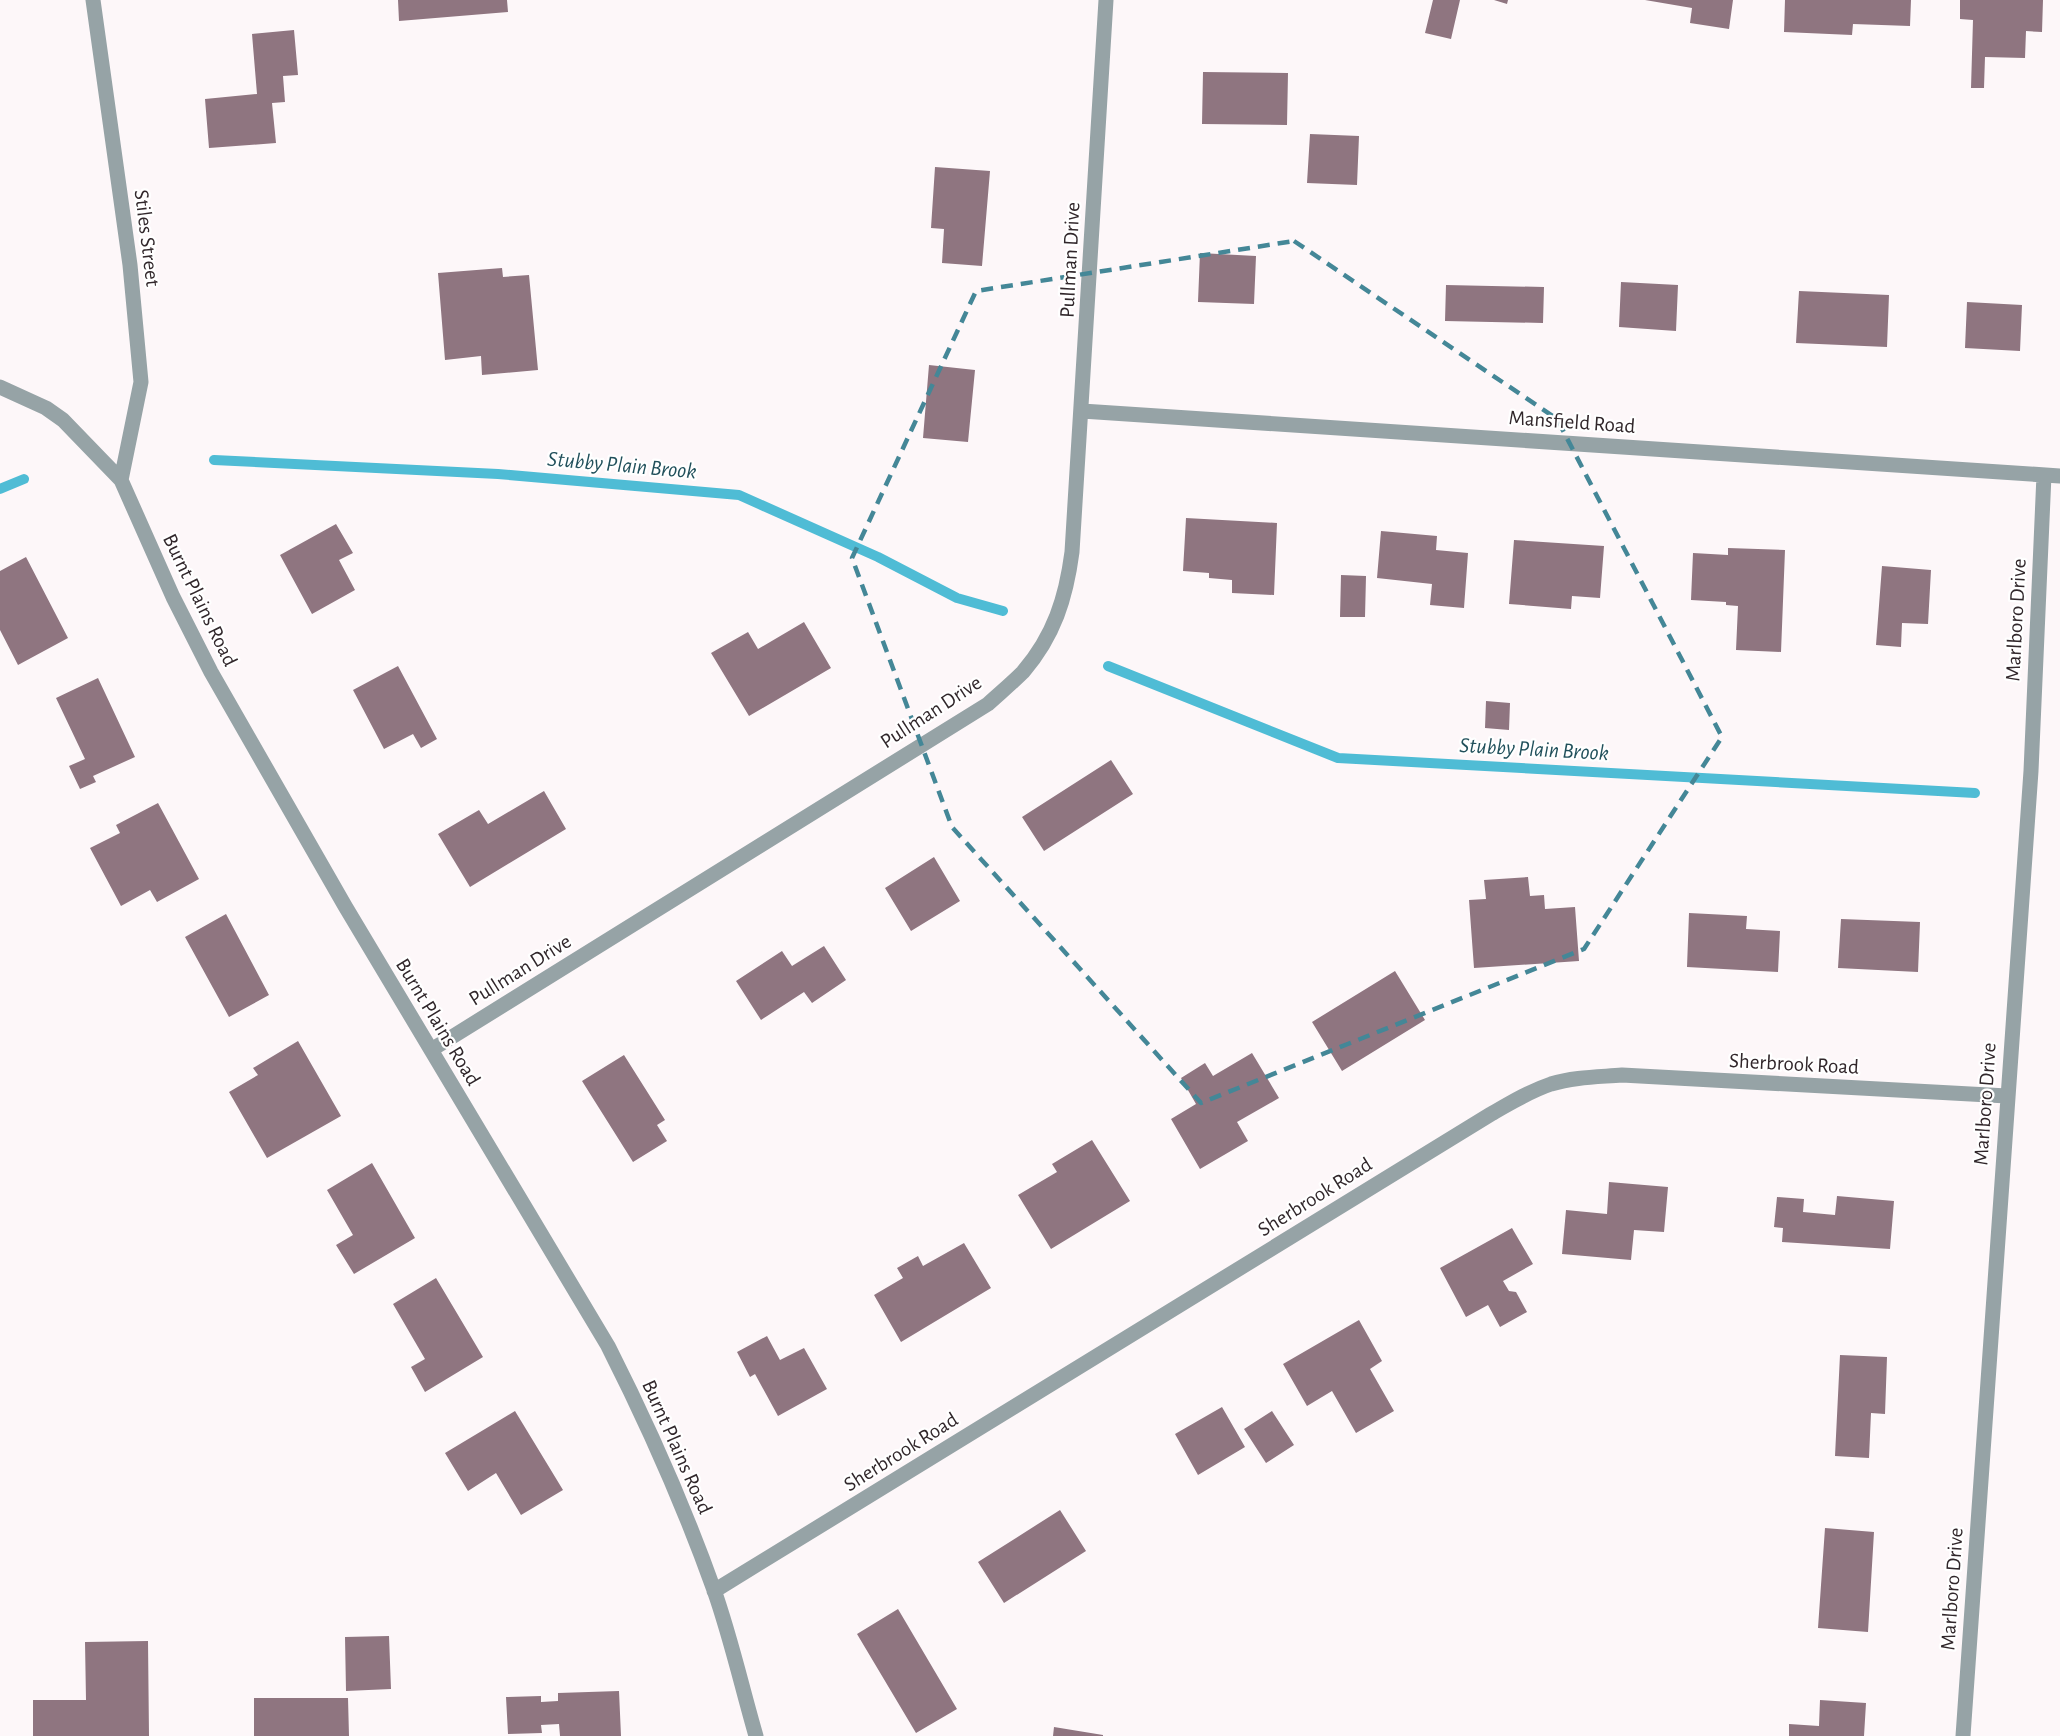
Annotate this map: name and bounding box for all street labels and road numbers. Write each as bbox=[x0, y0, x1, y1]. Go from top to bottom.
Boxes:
street label: Stiles Street bbox=[131, 188, 163, 288]
street label: Pullman Drive bbox=[1056, 202, 1084, 318]
street label: Mansfield Road bbox=[1508, 407, 1636, 437]
street label: Burnt Plains Road bbox=[159, 531, 241, 670]
street label: Marlboro Drive bbox=[2002, 558, 2030, 682]
street label: Pullman Drive bbox=[877, 672, 985, 752]
street label: Pullman Drive bbox=[465, 930, 575, 1010]
street label: Burnt Plains Road bbox=[392, 955, 484, 1089]
street label: Marlboro Drive bbox=[1970, 1042, 2000, 1166]
street label: Sherbrook Road bbox=[1729, 1050, 1860, 1078]
street label: Sherbrook Road bbox=[1254, 1154, 1376, 1240]
street label: Burnt Plains Road bbox=[638, 1377, 716, 1517]
street label: Sherbrook Road bbox=[840, 1409, 962, 1495]
street label: Marlboro Drive bbox=[1937, 1527, 1967, 1651]

